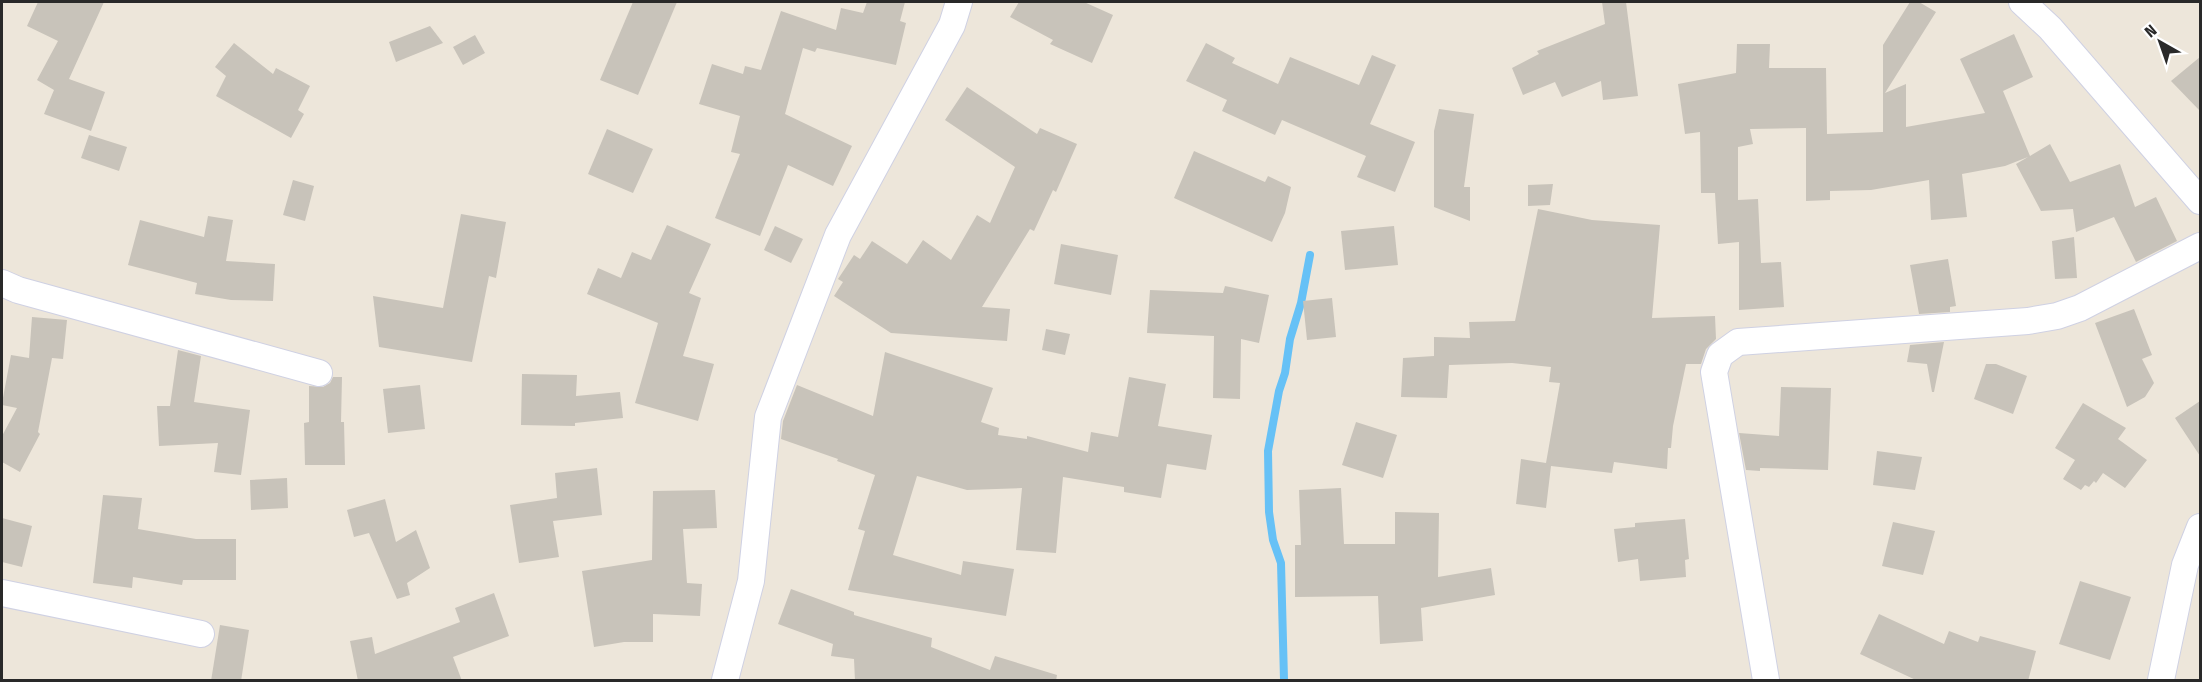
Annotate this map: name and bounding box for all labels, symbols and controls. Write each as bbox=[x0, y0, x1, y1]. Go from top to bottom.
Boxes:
north arrow bbox=[2130, 12, 2190, 72]
text: N bbox=[2141, 21, 2160, 41]

